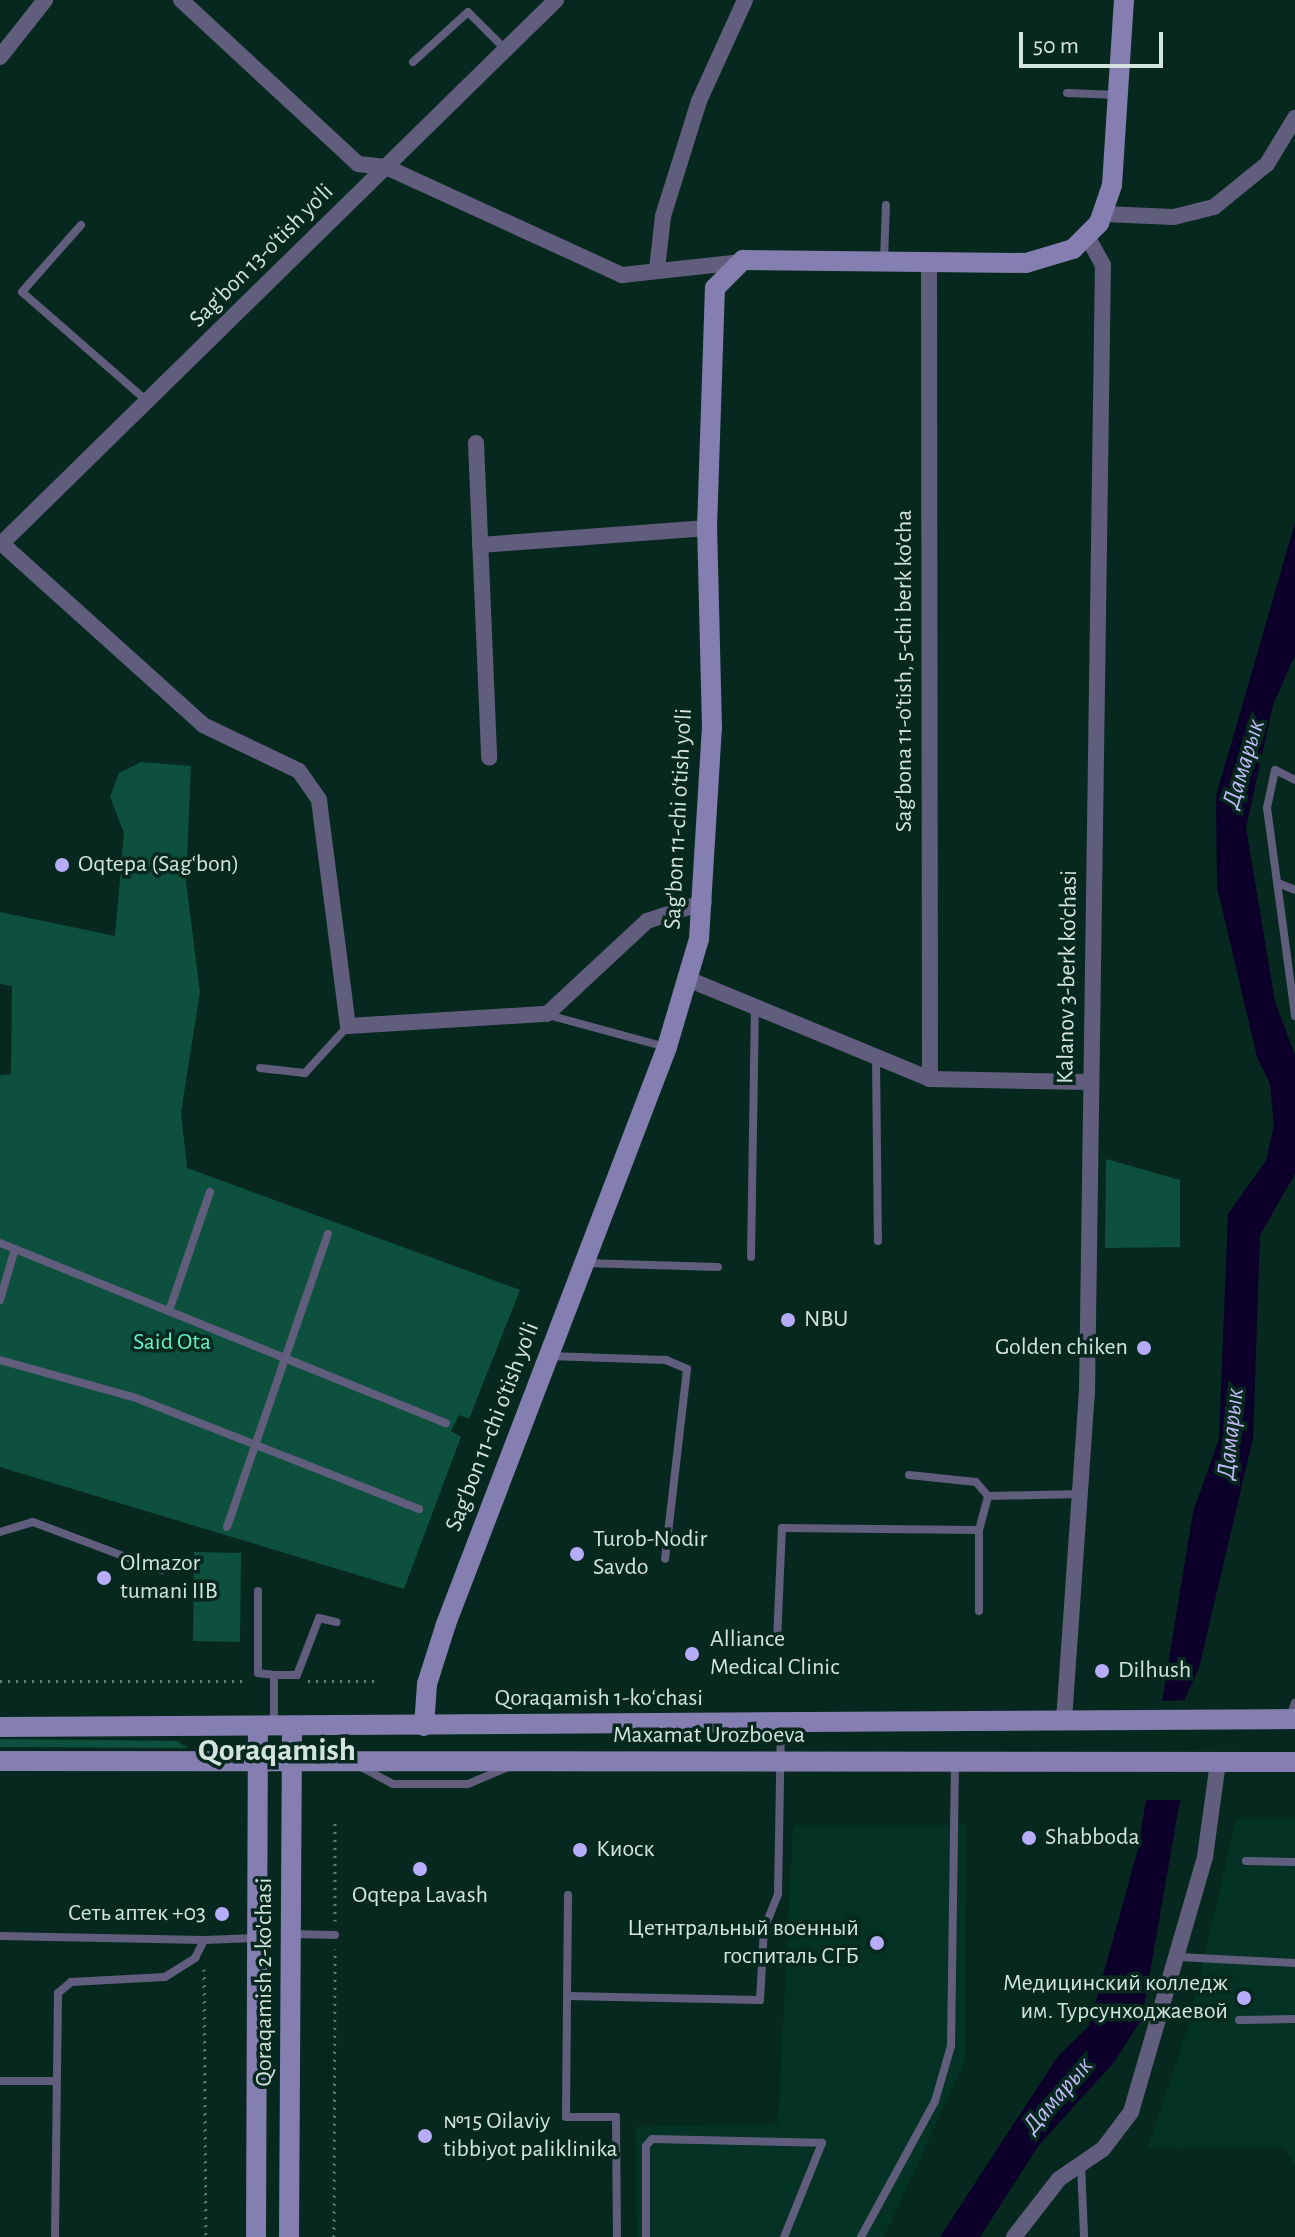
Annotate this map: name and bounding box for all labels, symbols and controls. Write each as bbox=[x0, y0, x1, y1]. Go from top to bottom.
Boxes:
scale bar bbox=[1023, 16, 1167, 66]
text: 50 m bbox=[1033, 34, 1079, 58]
street label: Sag'bon 13-o'tish yo'li bbox=[184, 178, 340, 334]
street label: Sag'bona 11-o'tish, 5-chi berk ko'cha bbox=[891, 510, 919, 832]
street label: Sag'bon 11-chi o'tish yo'li bbox=[659, 708, 699, 930]
water label: Дамарык bbox=[1216, 716, 1272, 812]
place label: Oqtepa (Sagʻbon) bbox=[78, 851, 239, 879]
marker: Oqtepa (Sagʻbon) bbox=[53, 856, 71, 874]
street label: Kalanov 3-berk ko'chasi bbox=[1052, 870, 1084, 1084]
place label: NBU bbox=[804, 1306, 848, 1334]
marker: NBU bbox=[779, 1311, 797, 1329]
street label: Sag'bon 11-chi o'tish yo'li bbox=[440, 1318, 546, 1536]
park label: Said Ota bbox=[133, 1329, 211, 1357]
place label: Golden chiken bbox=[995, 1334, 1128, 1362]
marker: Golden chiken bbox=[1135, 1339, 1153, 1357]
water label: Дамарык bbox=[1211, 1387, 1251, 1481]
place label: Turob-Nodir Savdo bbox=[593, 1526, 707, 1582]
marker: Turob-Nodir Savdo bbox=[568, 1545, 586, 1563]
place label: Olmazor tumani IIB bbox=[120, 1550, 218, 1606]
marker: Olmazor tumani IIB bbox=[95, 1569, 113, 1587]
place label: Alliance Medical Clinic bbox=[710, 1626, 839, 1682]
marker: Alliance Medical Clinic bbox=[681, 1643, 703, 1665]
place label: Dilhush bbox=[1118, 1657, 1191, 1685]
marker: Dilhush bbox=[1093, 1662, 1111, 1680]
street label: Qoraqamish 1-koʻchasi bbox=[495, 1685, 703, 1713]
street label: Maxamat Urozboeva bbox=[613, 1722, 805, 1750]
district label: Qoraqamish bbox=[198, 1731, 356, 1769]
place label: Shabboda bbox=[1045, 1824, 1140, 1852]
marker: Shabboda bbox=[1020, 1829, 1038, 1847]
place label: Киоск bbox=[596, 1836, 655, 1864]
marker: Киоск bbox=[571, 1841, 589, 1859]
marker: Oqtepa Lavash bbox=[411, 1860, 429, 1878]
street label: Qoraqamish 2-ko'chasi bbox=[251, 1878, 279, 2086]
place label: Oqtepa Lavash bbox=[352, 1882, 488, 1910]
place label: Сеть аптек +03 bbox=[68, 1900, 206, 1928]
marker: Сеть аптек +03 bbox=[213, 1905, 231, 1923]
place label: Цетнтральный военный госпиталь СГБ bbox=[627, 1915, 859, 1971]
marker: Цетнтральный военный госпиталь СГБ bbox=[866, 1932, 888, 1954]
place label: Медицинский колледж им. Турсунходжаевой bbox=[1003, 1970, 1228, 2026]
marker: Медицинский колледж им. Турсунходжаевой bbox=[1235, 1989, 1253, 2007]
water label: Дамарык bbox=[1016, 2051, 1100, 2141]
place label: №15 Oilaviy tibbiyot paliklinika bbox=[443, 2108, 618, 2164]
marker: №15 Oilaviy tibbiyot paliklinika bbox=[414, 2125, 436, 2147]

